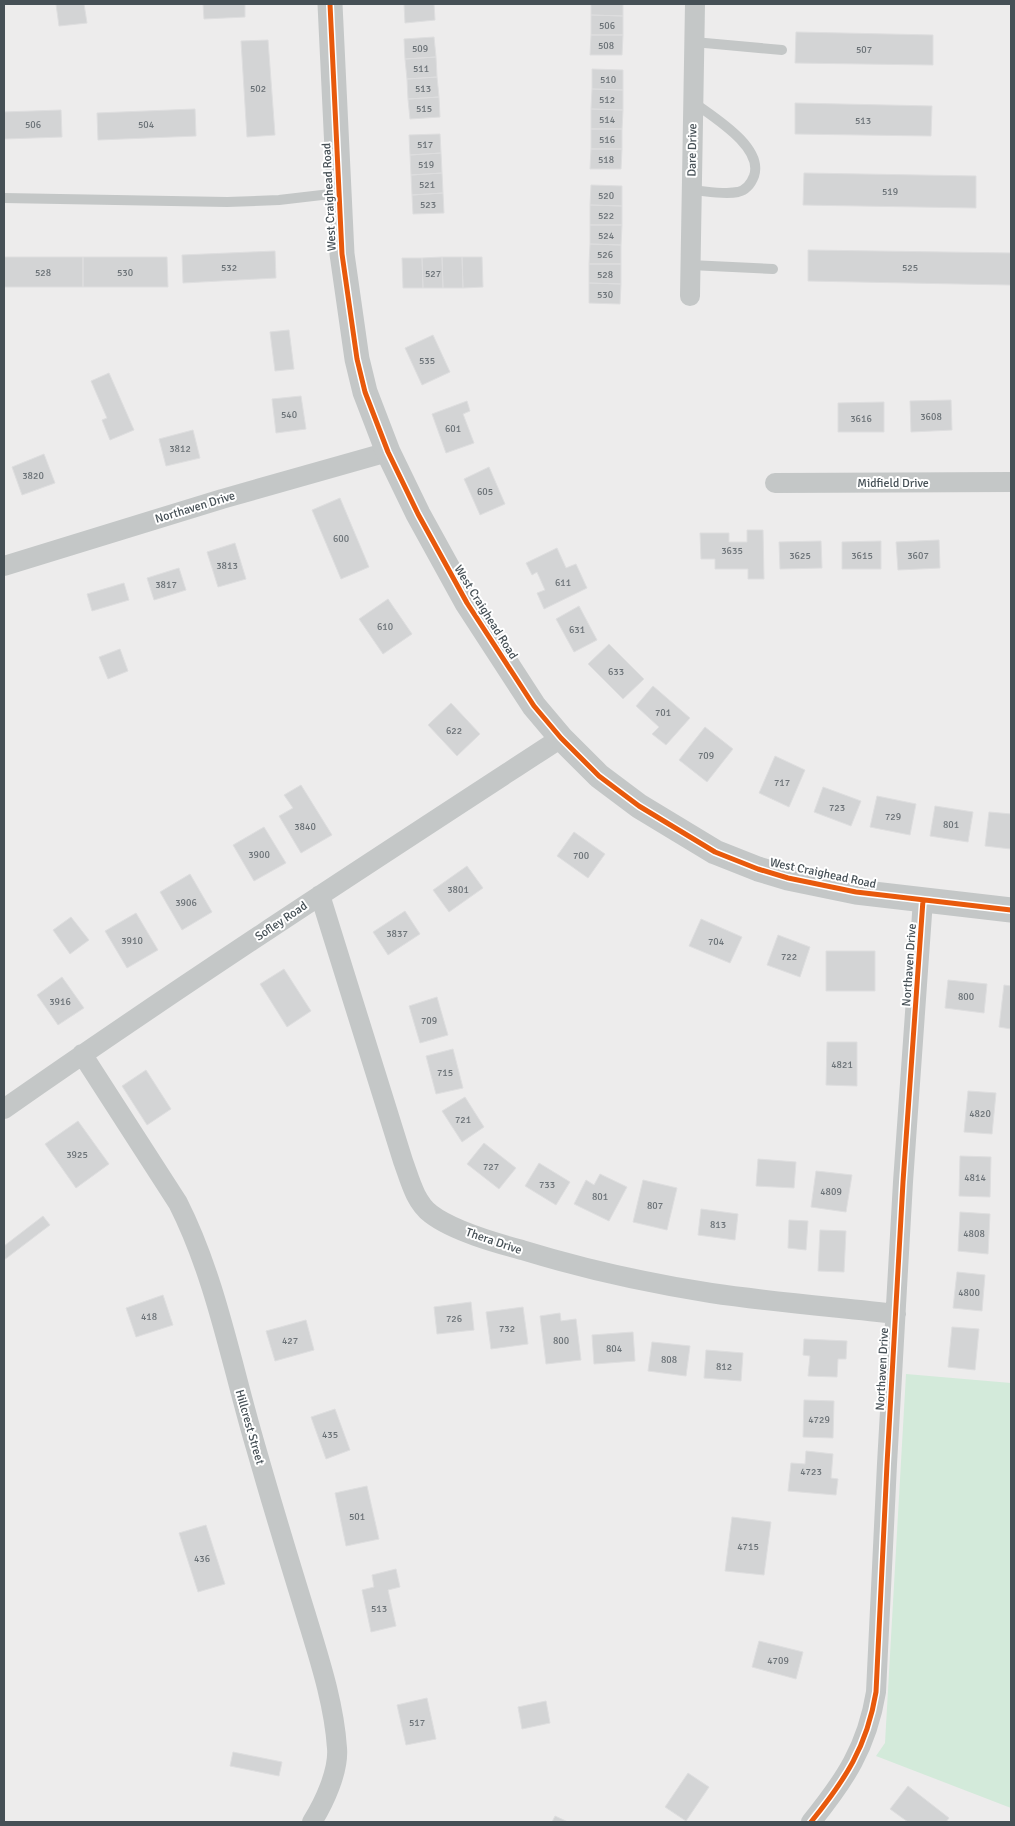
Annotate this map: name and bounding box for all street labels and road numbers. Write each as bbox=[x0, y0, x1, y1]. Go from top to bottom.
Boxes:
street label: Dare Drive bbox=[685, 123, 700, 177]
street label: West Craighead Road bbox=[319, 142, 340, 251]
street label: Midfield Drive bbox=[857, 476, 929, 491]
street label: Northaven Drive bbox=[153, 488, 237, 527]
street label: West Craighead Road bbox=[451, 562, 521, 662]
street label: West Craighead Road bbox=[768, 855, 877, 892]
street label: Sofley Road bbox=[252, 898, 310, 944]
street label: Northaven Drive bbox=[899, 923, 920, 1007]
street label: Thera Drive bbox=[464, 1225, 524, 1258]
street label: Northaven Drive bbox=[873, 1327, 892, 1411]
street label: Hillcrest Street bbox=[232, 1388, 267, 1466]

